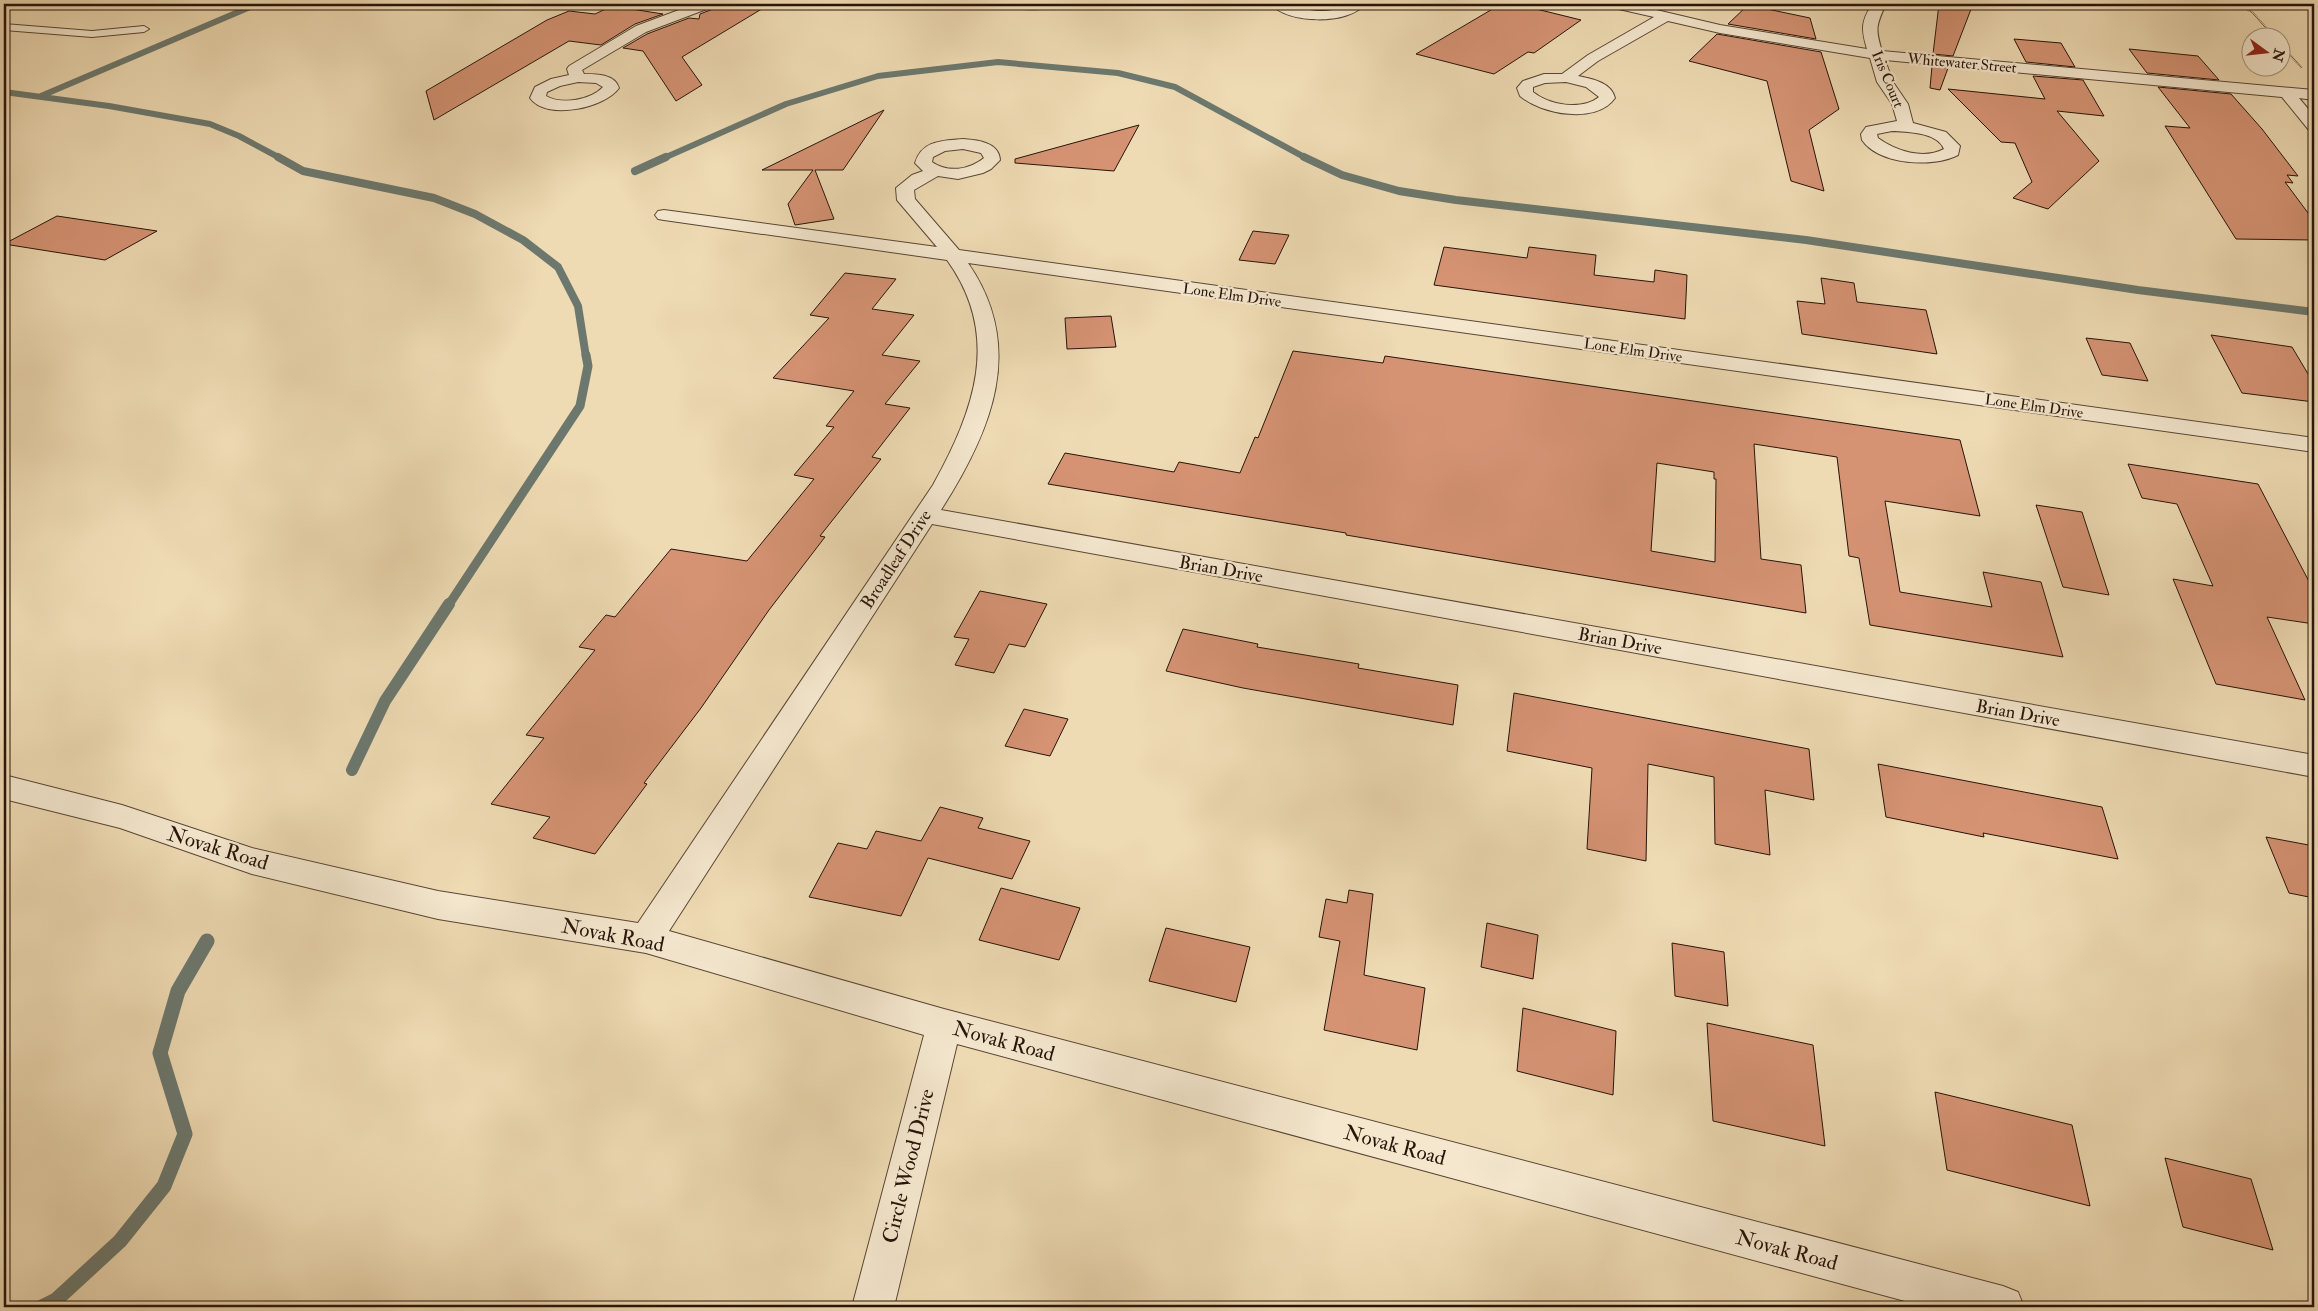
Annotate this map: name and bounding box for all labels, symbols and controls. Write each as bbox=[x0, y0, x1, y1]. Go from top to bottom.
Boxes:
north arrow bbox=[2240, 28, 2290, 78]
text: N bbox=[2268, 46, 2288, 64]
street label: Iris Court bbox=[1867, 48, 1908, 111]
street label: Whitewater Street bbox=[1905, 49, 2018, 78]
street label: Lone Elm Drive bbox=[1182, 279, 1282, 312]
street label: Lone Elm Drive bbox=[1583, 334, 1683, 367]
street label: Lone Elm Drive bbox=[1984, 390, 2084, 423]
street label: Broadleaf Drive bbox=[856, 505, 937, 613]
street label: Brian Drive bbox=[1177, 551, 1265, 588]
street label: Brian Drive bbox=[1576, 623, 1664, 660]
street label: Brian Drive bbox=[1974, 695, 2062, 732]
street label: Novak Road bbox=[164, 820, 272, 877]
street label: Novak Road bbox=[559, 912, 667, 959]
street label: Novak Road bbox=[950, 1015, 1058, 1068]
street label: Circle Wood Drive bbox=[876, 1086, 941, 1246]
street label: Novak Road bbox=[1341, 1119, 1449, 1172]
street label: Novak Road bbox=[1733, 1224, 1841, 1277]

